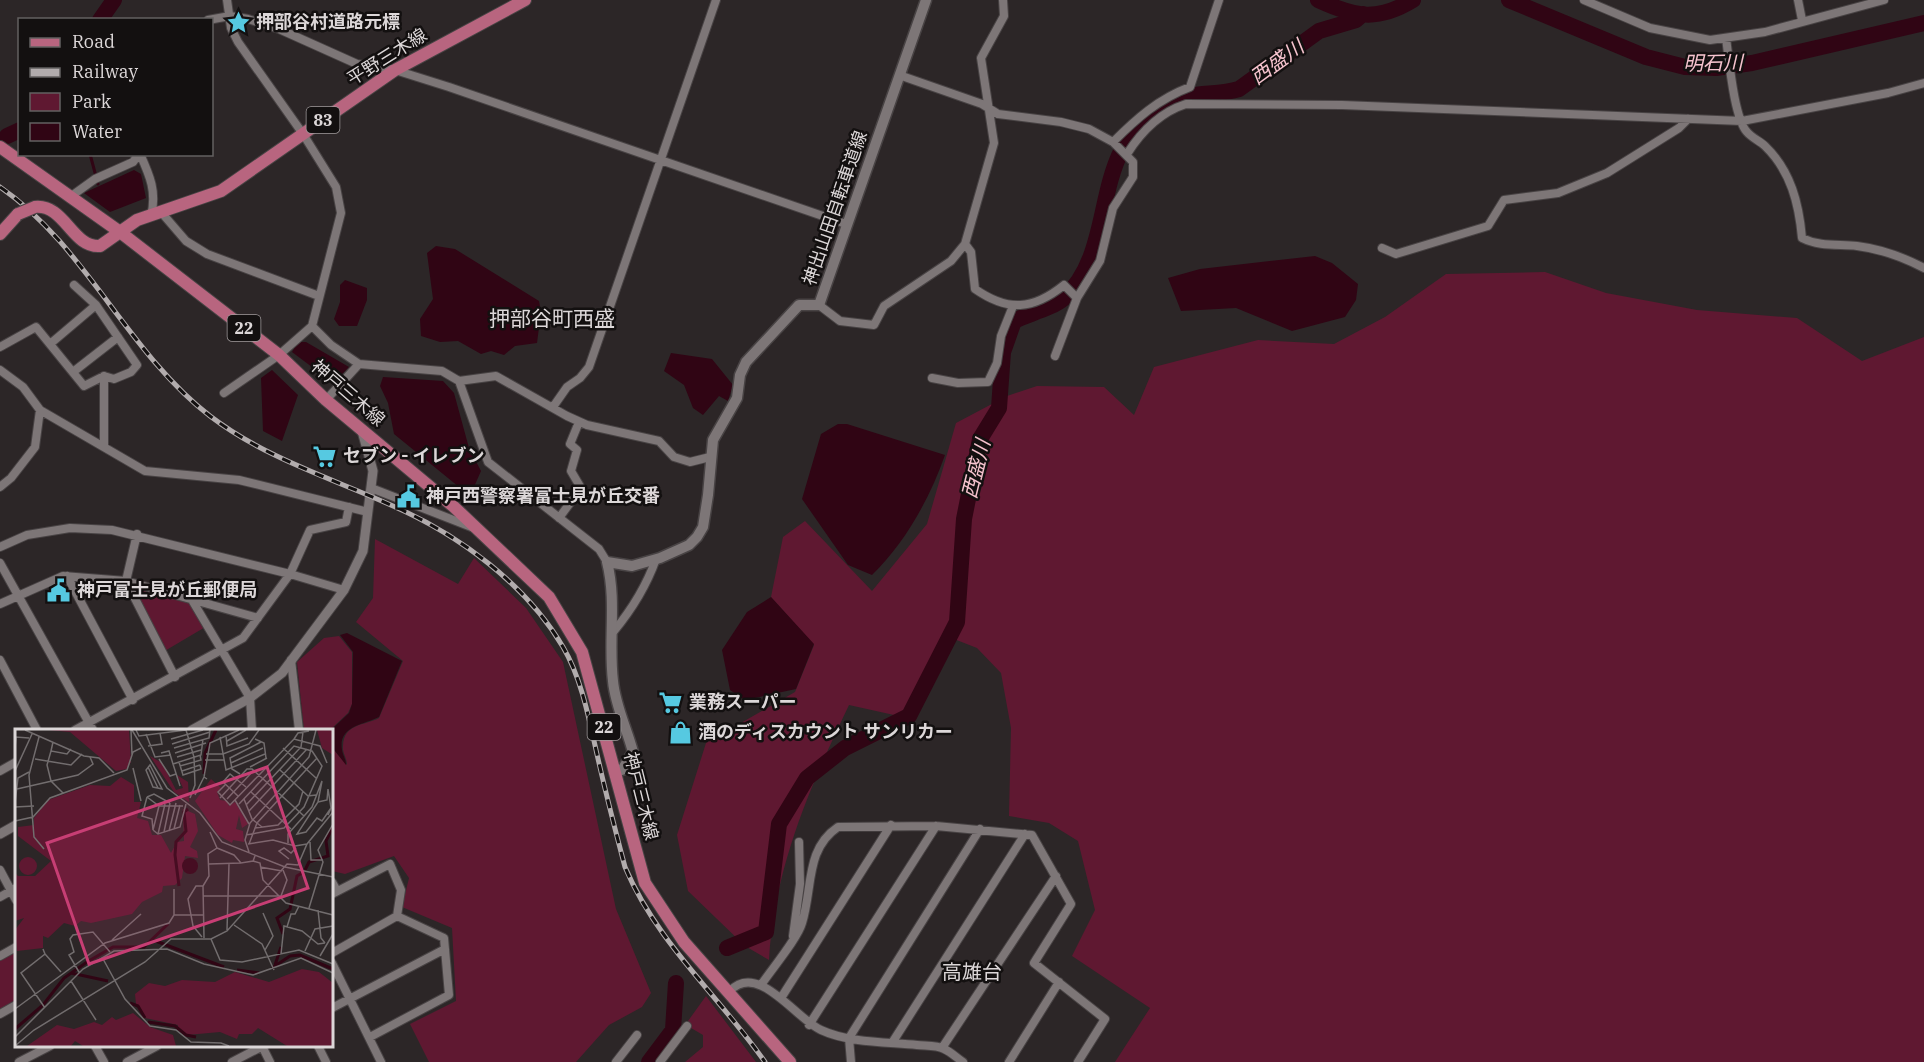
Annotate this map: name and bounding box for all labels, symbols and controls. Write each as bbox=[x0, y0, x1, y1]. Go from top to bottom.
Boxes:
place icon: 押部谷村道路元標 bbox=[225, 9, 251, 35]
place label: 押部谷村道路元標 bbox=[256, 10, 400, 33]
legend bbox=[18, 18, 213, 156]
street label: 平野三木線 bbox=[342, 23, 431, 90]
text: Road bbox=[72, 30, 115, 53]
water label: 西盛川 bbox=[1245, 32, 1311, 90]
water label: 明石川 bbox=[1683, 48, 1745, 77]
text: Railway bbox=[72, 60, 138, 83]
text: Park bbox=[72, 90, 112, 113]
road number: 83 bbox=[306, 107, 340, 133]
text: Water bbox=[72, 120, 122, 143]
street label: 神出山田自転車道線 bbox=[797, 128, 872, 288]
district label: 押部谷町西盛 bbox=[489, 304, 615, 332]
road number: 22 bbox=[228, 315, 260, 341]
street label: 神戸三木線 bbox=[307, 354, 390, 431]
water label: 西盛川 bbox=[955, 435, 996, 501]
supermarket icon: セブン - イレブン bbox=[312, 443, 338, 469]
place label: セブン - イレブン bbox=[343, 444, 485, 467]
public building icon: 神戸西警察署富士見が丘交番 bbox=[395, 483, 421, 509]
place label: 神戸西警察署富士見が丘交番 bbox=[426, 484, 660, 507]
public building icon: 神戸富士見が丘郵便局 bbox=[46, 577, 72, 603]
place label: 神戸富士見が丘郵便局 bbox=[77, 578, 257, 601]
supermarket icon: 業務スーパー bbox=[658, 689, 684, 715]
place label: 業務スーパー bbox=[689, 690, 797, 713]
road number: 22 bbox=[588, 714, 620, 740]
shop icon: 酒のディスカウント サンリカー bbox=[667, 719, 693, 745]
place label: 酒のディスカウント サンリカー bbox=[698, 720, 953, 743]
inset map bbox=[15, 729, 333, 1047]
street label: 神戸三木線 bbox=[619, 749, 664, 842]
district label: 高雄台 bbox=[942, 958, 1002, 985]

